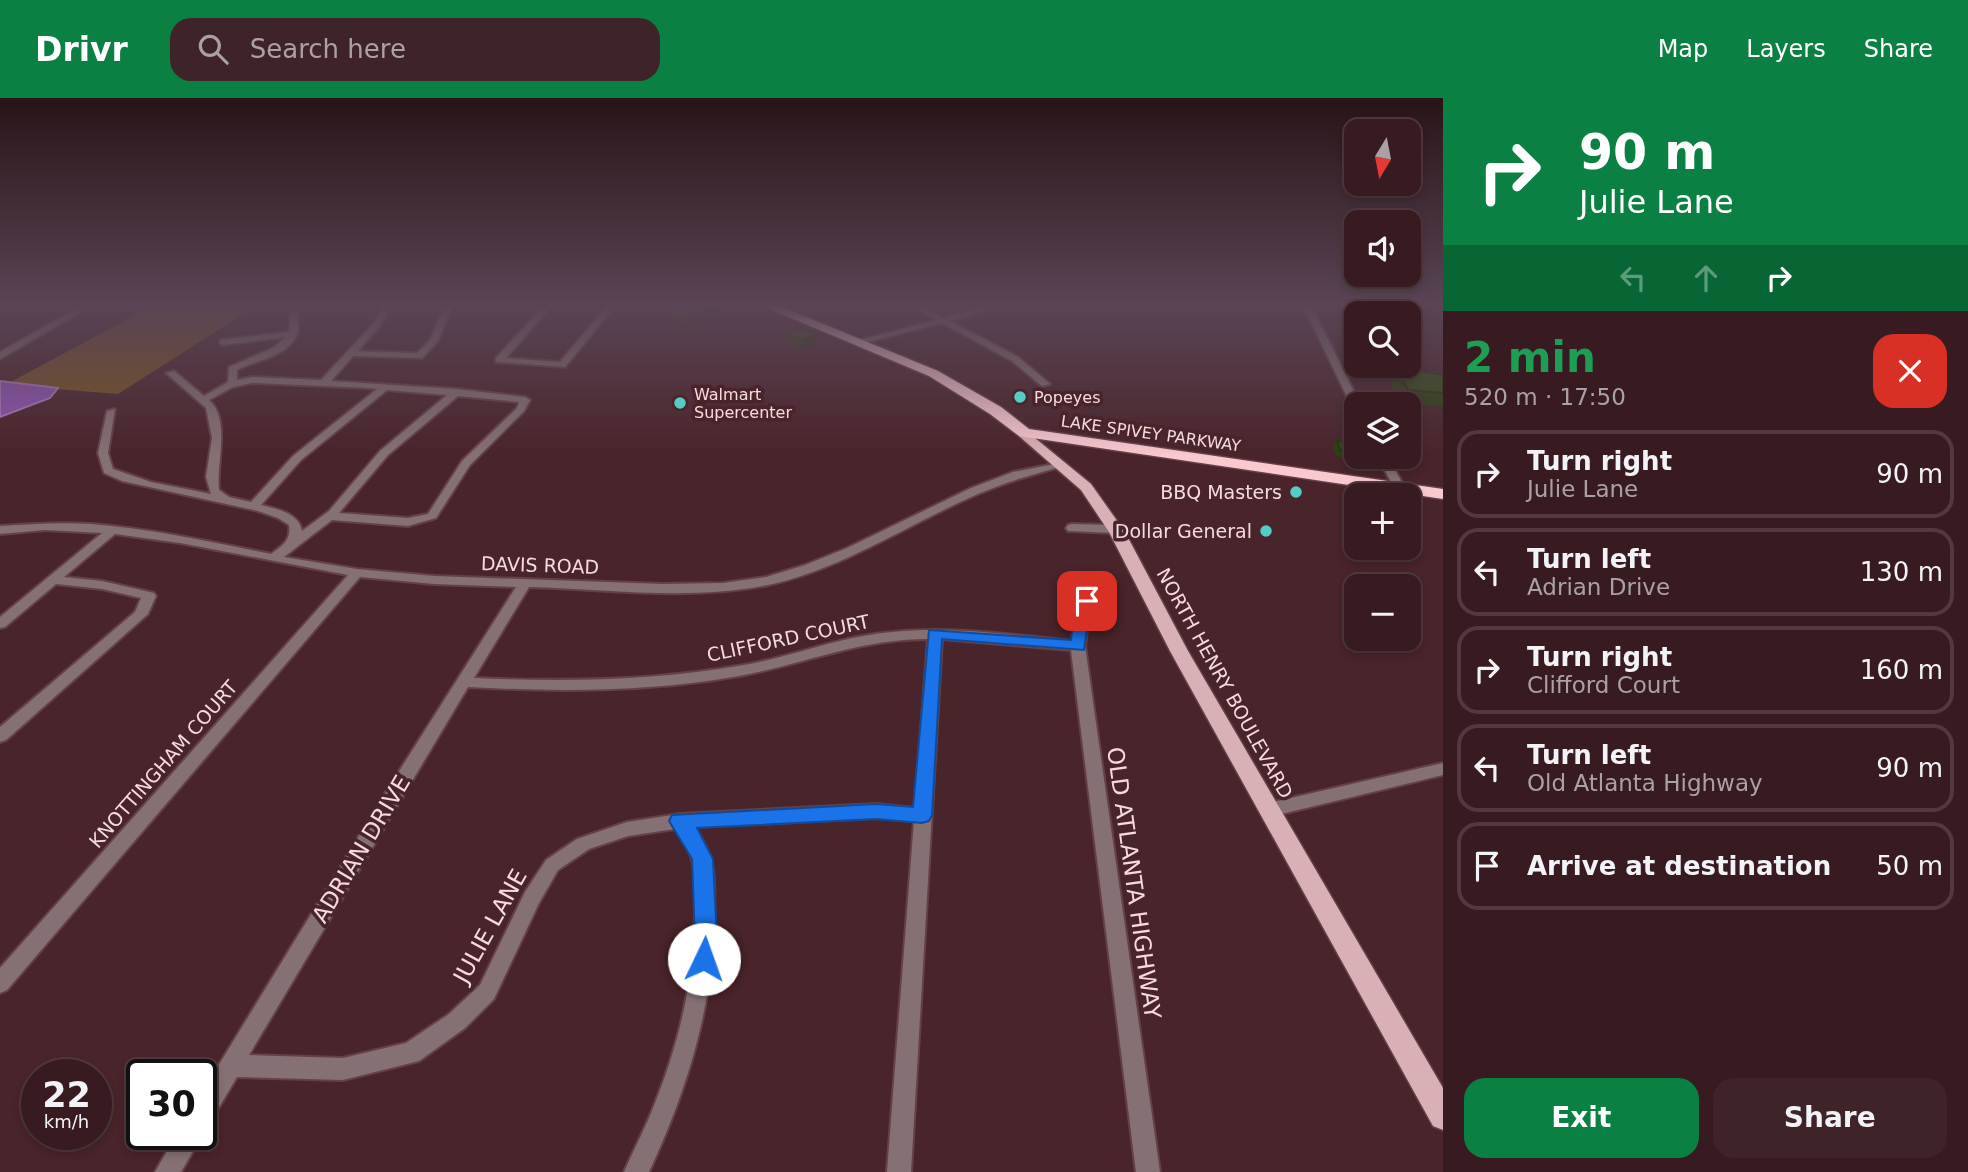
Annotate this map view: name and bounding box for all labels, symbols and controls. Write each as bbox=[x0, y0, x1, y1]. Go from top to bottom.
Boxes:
search box bbox=[170, 18, 660, 81]
text: Drivr bbox=[35, 30, 128, 69]
icon: search bbox=[194, 30, 232, 68]
text: Search here bbox=[250, 34, 406, 64]
text: Map bbox=[1658, 35, 1708, 63]
text: Layers bbox=[1746, 35, 1826, 63]
text: Share bbox=[1864, 35, 1933, 63]
north arrow bbox=[1344, 119, 1421, 196]
map controls bbox=[1344, 119, 1421, 651]
text: 90 m bbox=[1579, 124, 1715, 181]
icon: right bbox=[1464, 126, 1555, 217]
text: Julie Lane bbox=[1579, 183, 1734, 221]
button: sound bbox=[1344, 210, 1421, 287]
icon: left bbox=[1614, 259, 1652, 297]
icon: ahead bbox=[1687, 259, 1725, 297]
icon: right bbox=[1760, 259, 1798, 297]
button: search bbox=[1344, 301, 1421, 378]
text: 2 min bbox=[1464, 333, 1596, 382]
button: close bbox=[1873, 334, 1947, 408]
text: 520 m · 17:50 bbox=[1464, 384, 1626, 410]
place label: Walmart Supercenter bbox=[694, 385, 792, 422]
place label: Popeyes bbox=[1034, 388, 1101, 407]
marker: Popeyes bbox=[1012, 389, 1028, 405]
button: layers bbox=[1344, 392, 1421, 469]
marker: Walmart Supercenter bbox=[672, 395, 688, 411]
street label: LAKE SPIVEY PARKWAY bbox=[1060, 411, 1242, 456]
text: Turn right bbox=[1527, 446, 1672, 476]
icon: right bbox=[1468, 455, 1506, 493]
text: 90 m bbox=[1876, 459, 1943, 489]
text: Julie Lane bbox=[1527, 476, 1638, 502]
place label: BBQ Masters bbox=[1160, 481, 1282, 503]
button: + bbox=[1344, 483, 1421, 560]
marker: BBQ Masters bbox=[1288, 484, 1304, 500]
place label: Dollar General bbox=[1115, 520, 1252, 542]
marker: Dollar General bbox=[1258, 523, 1274, 539]
text: Turn left bbox=[1527, 544, 1651, 574]
street label: DAVIS ROAD bbox=[481, 552, 599, 578]
icon: left bbox=[1468, 553, 1506, 591]
text: 130 m bbox=[1860, 557, 1943, 587]
street label: NORTH HENRY BOULEVARD bbox=[1152, 564, 1298, 802]
pin bbox=[1057, 571, 1117, 631]
button: − bbox=[1344, 574, 1421, 651]
text: Adrian Drive bbox=[1527, 574, 1670, 600]
icon: arrive bbox=[1068, 582, 1106, 620]
street label: CLIFFORD COURT bbox=[705, 610, 872, 666]
text: Turn right bbox=[1527, 642, 1672, 672]
icon: right bbox=[1468, 651, 1506, 689]
text: 160 m bbox=[1860, 655, 1943, 685]
text: Clifford Court bbox=[1527, 672, 1680, 698]
street label: KNOTTINGHAM COURT bbox=[84, 676, 242, 852]
text: Turn left bbox=[1527, 740, 1651, 770]
street label: OLD ATLANTA HIGHWAY bbox=[1102, 745, 1166, 1022]
icon: left bbox=[1468, 749, 1506, 787]
text: 90 m bbox=[1876, 753, 1943, 783]
text: Old Atlanta Highway bbox=[1527, 770, 1763, 796]
street label: ADRIAN DRIVE bbox=[307, 771, 415, 927]
icon: arrive bbox=[1468, 847, 1506, 885]
text: Arrive at destination bbox=[1527, 851, 1831, 881]
text: 50 m bbox=[1876, 851, 1943, 881]
street label: JULIE LANE bbox=[447, 865, 532, 989]
position arrow bbox=[667, 922, 741, 996]
speed limit sign: 30 bbox=[126, 1059, 217, 1150]
text: 22 bbox=[42, 1075, 91, 1115]
button: Exit bbox=[1464, 1078, 1699, 1158]
button: Share bbox=[1713, 1078, 1947, 1158]
text: km/h bbox=[44, 1111, 89, 1132]

